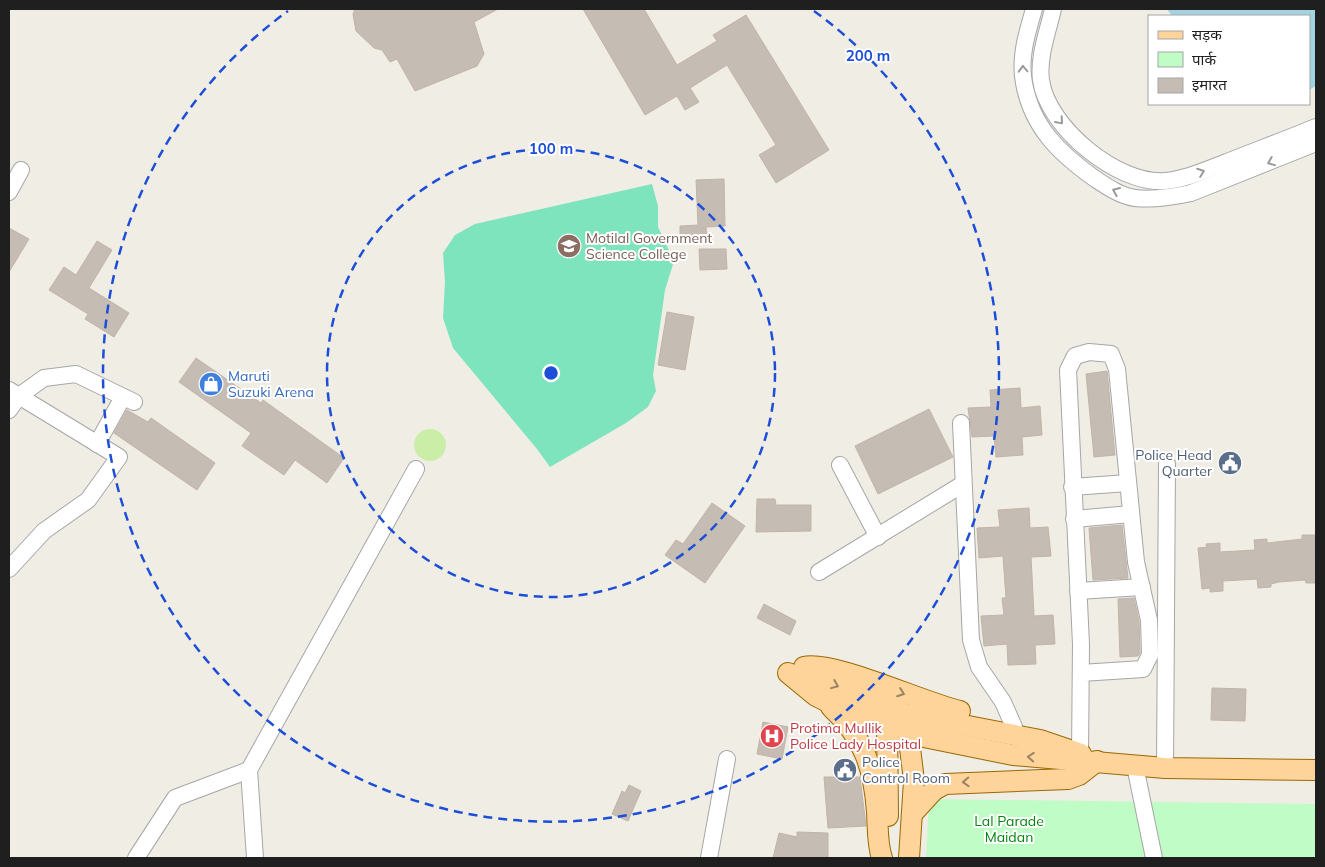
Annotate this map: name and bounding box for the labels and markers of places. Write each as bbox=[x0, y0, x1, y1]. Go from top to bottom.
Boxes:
place label: Motilal Government Science College bbox=[586, 229, 712, 263]
school or university icon: Motilal Government Science College bbox=[556, 233, 582, 259]
centre of rings bbox=[542, 364, 560, 382]
place label: Maruti Suzuki Arena bbox=[228, 367, 314, 401]
shop icon: Maruti Suzuki Arena bbox=[198, 371, 224, 397]
place label: Police Head Quarter bbox=[1135, 446, 1213, 480]
public building icon: Police Head Quarter bbox=[1217, 450, 1243, 476]
place label: Protima Mullik Police Lady Hospital bbox=[790, 719, 921, 753]
hospital icon: Protima Mullik Police Lady Hospital bbox=[759, 723, 785, 749]
place label: Police Control Room bbox=[862, 753, 950, 787]
public building icon: Police Control Room bbox=[832, 757, 858, 783]

